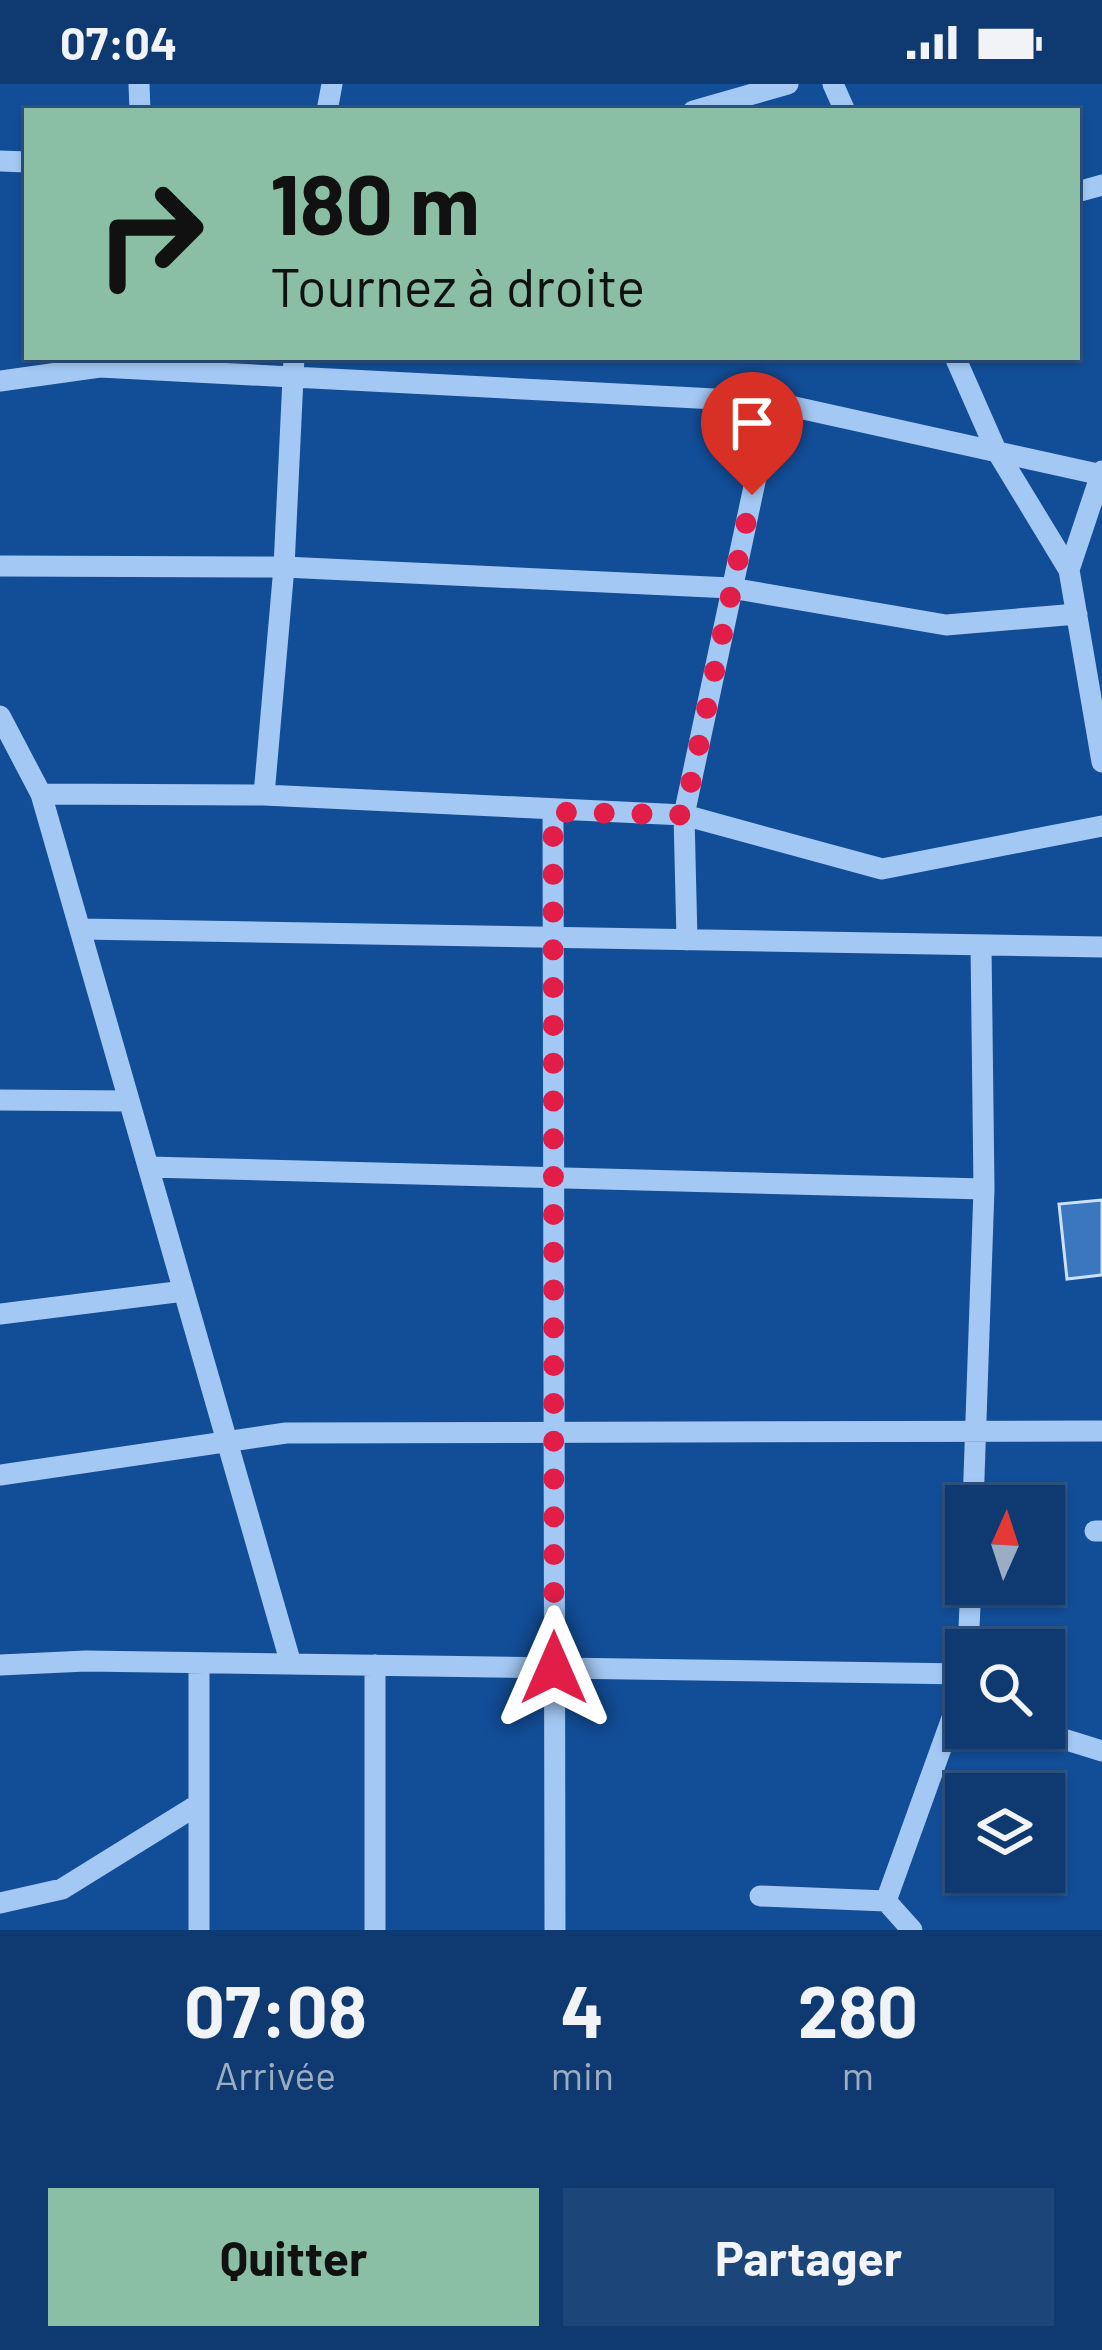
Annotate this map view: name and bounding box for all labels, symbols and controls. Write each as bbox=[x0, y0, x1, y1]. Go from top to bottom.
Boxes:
text: 07:04 bbox=[60, 15, 177, 69]
text: 180 m bbox=[270, 151, 480, 252]
icon: right bbox=[72, 156, 228, 312]
text: Tournez à droite bbox=[270, 253, 645, 318]
pin bbox=[701, 372, 803, 495]
icon: arrive bbox=[719, 390, 785, 456]
north arrow bbox=[945, 1485, 1065, 1605]
map controls bbox=[945, 1485, 1065, 1893]
position arrow bbox=[491, 1605, 617, 1731]
button: search bbox=[945, 1629, 1065, 1749]
button: layers bbox=[945, 1773, 1065, 1893]
text: 07:08 bbox=[184, 1966, 367, 2052]
text: 4 bbox=[561, 1966, 604, 2052]
text: 280 bbox=[798, 1966, 918, 2052]
text: Arrivée bbox=[215, 2051, 336, 2098]
text: min bbox=[551, 2051, 614, 2098]
text: m bbox=[842, 2051, 874, 2098]
button: Quitter bbox=[48, 2188, 539, 2326]
button: Partager bbox=[563, 2188, 1054, 2326]

